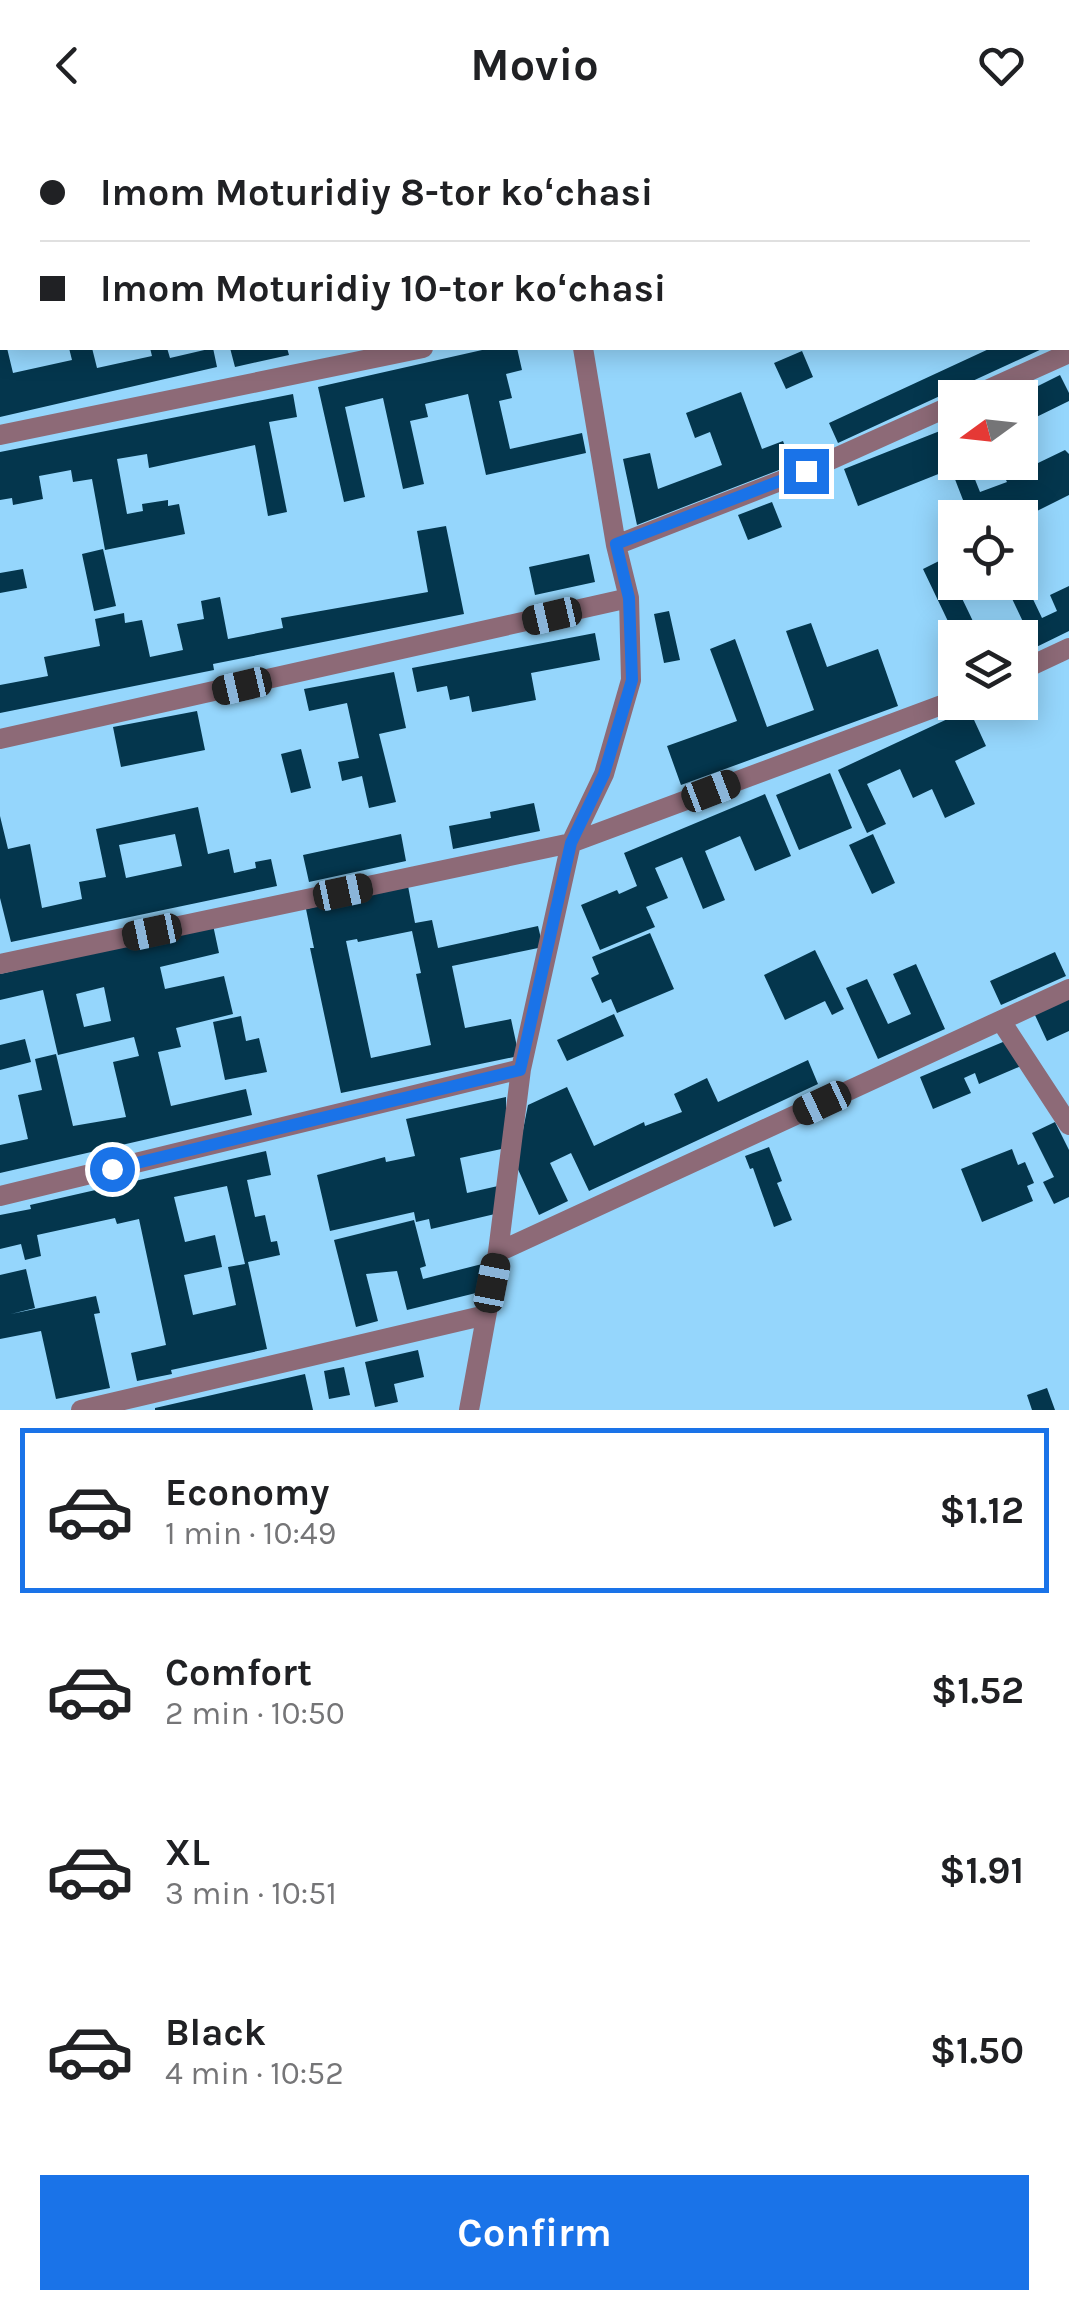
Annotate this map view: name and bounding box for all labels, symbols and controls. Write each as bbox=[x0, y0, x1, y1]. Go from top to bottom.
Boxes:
icon: back bbox=[40, 38, 95, 93]
icon: heart bbox=[974, 38, 1029, 93]
text: Movio bbox=[470, 39, 599, 91]
text: Imom Moturidiy 8-tor koʻchasi bbox=[100, 170, 653, 215]
text: Imom Moturidiy 10-tor koʻchasi bbox=[100, 266, 666, 311]
north arrow bbox=[938, 380, 1038, 480]
map controls bbox=[938, 380, 1038, 720]
route end bbox=[784, 449, 829, 494]
button: locate bbox=[938, 500, 1038, 600]
car bbox=[519, 595, 585, 637]
button: layers bbox=[938, 620, 1038, 720]
car bbox=[209, 665, 275, 707]
car bbox=[678, 766, 744, 816]
car bbox=[311, 871, 375, 913]
car bbox=[120, 911, 184, 953]
car bbox=[788, 1077, 856, 1129]
route start bbox=[90, 1147, 135, 1192]
car bbox=[472, 1251, 512, 1315]
icon: car bbox=[45, 1466, 135, 1556]
text: Economy bbox=[165, 1470, 329, 1515]
text: $1.12 bbox=[940, 1488, 1024, 1533]
text: 1 min · 10:49 bbox=[165, 1515, 336, 1552]
icon: car bbox=[45, 1646, 135, 1736]
text: Comfort bbox=[165, 1650, 312, 1695]
text: $1.52 bbox=[931, 1668, 1024, 1713]
text: 2 min · 10:50 bbox=[165, 1695, 345, 1732]
icon: car bbox=[45, 1826, 135, 1916]
text: XL bbox=[165, 1830, 210, 1875]
text: $1.91 bbox=[939, 1848, 1024, 1893]
text: 3 min · 10:51 bbox=[165, 1875, 337, 1912]
icon: car bbox=[45, 2006, 135, 2096]
text: Black bbox=[165, 2010, 266, 2055]
text: $1.50 bbox=[930, 2028, 1024, 2073]
text: 4 min · 10:52 bbox=[165, 2055, 344, 2092]
button: Confirm bbox=[40, 2175, 1029, 2290]

